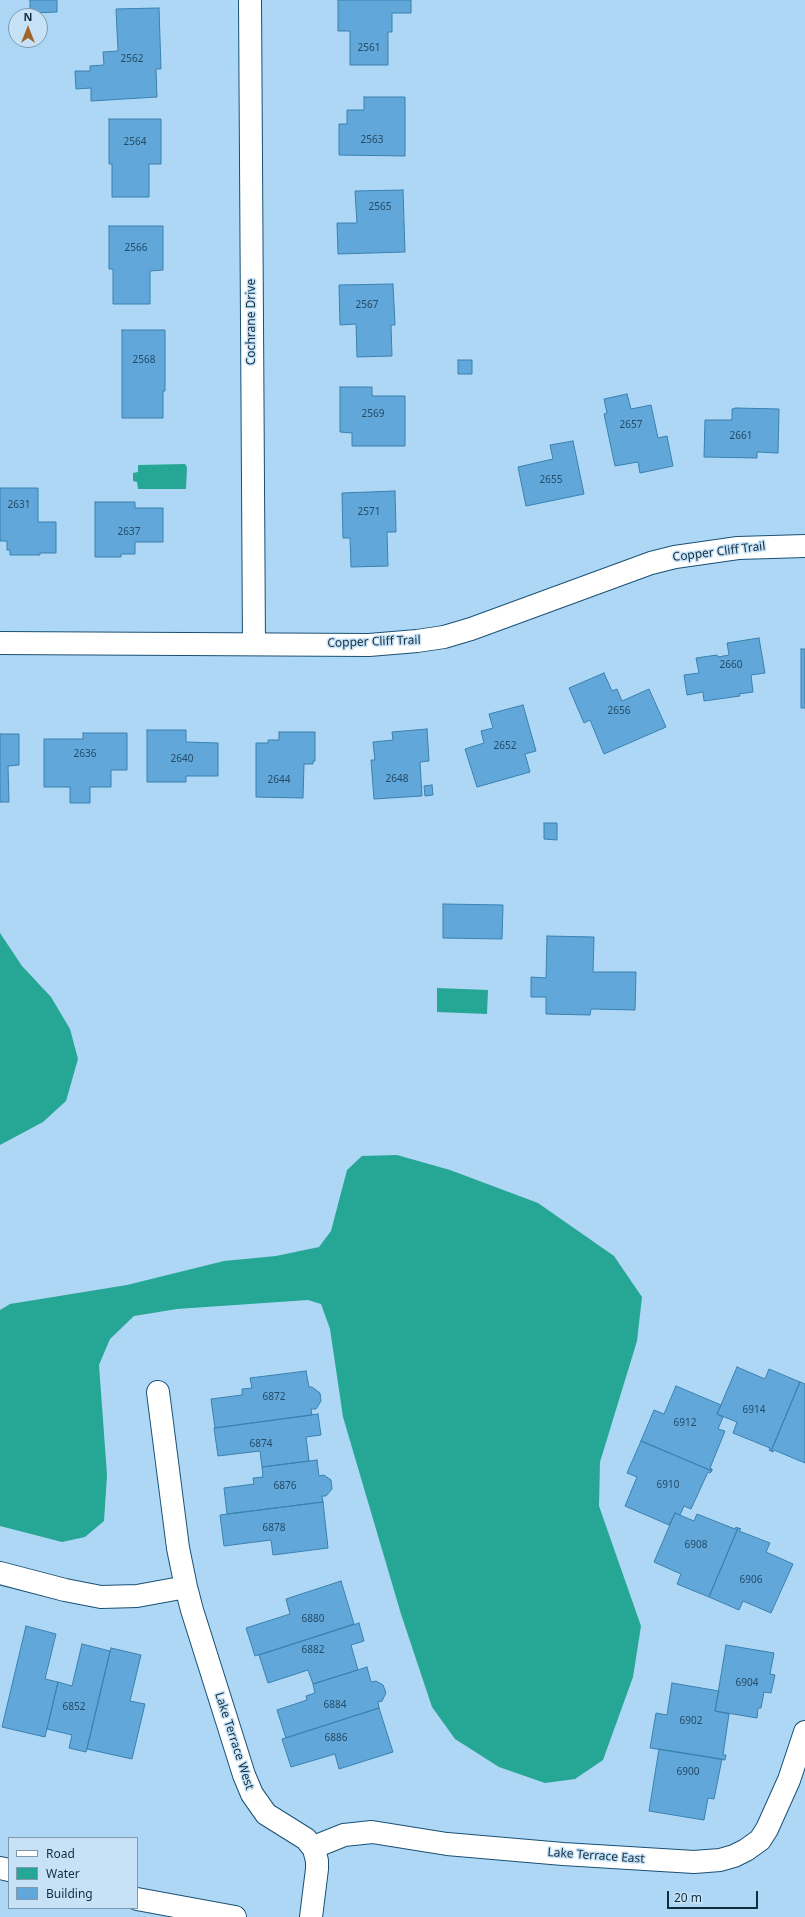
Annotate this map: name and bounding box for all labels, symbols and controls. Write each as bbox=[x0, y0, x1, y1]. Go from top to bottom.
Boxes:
north arrow bbox=[8, 8, 48, 48]
text: N bbox=[24, 9, 32, 24]
house number: 2561 bbox=[358, 42, 380, 54]
house number: 2562 bbox=[121, 53, 143, 65]
house number: 2563 bbox=[361, 134, 383, 146]
house number: 2564 bbox=[124, 136, 146, 148]
house number: 2565 bbox=[369, 201, 391, 213]
house number: 2566 bbox=[125, 242, 147, 254]
street label: Cochrane Drive bbox=[245, 279, 259, 365]
house number: 2567 bbox=[356, 299, 378, 311]
house number: 2568 bbox=[133, 354, 155, 366]
house number: 2569 bbox=[362, 408, 384, 420]
house number: 2657 bbox=[620, 419, 642, 431]
house number: 2661 bbox=[730, 430, 752, 442]
house number: 2655 bbox=[540, 474, 562, 486]
house number: 2631 bbox=[8, 499, 30, 511]
house number: 2571 bbox=[358, 506, 380, 518]
house number: 2637 bbox=[118, 526, 140, 538]
street label: Copper Cliff Trail bbox=[672, 539, 766, 565]
street label: Copper Cliff Trail bbox=[327, 633, 421, 651]
house number: 2660 bbox=[720, 659, 742, 671]
house number: 2656 bbox=[608, 705, 630, 717]
house number: 2652 bbox=[494, 740, 516, 752]
house number: 2636 bbox=[74, 748, 96, 760]
house number: 2640 bbox=[171, 753, 193, 765]
house number: 2648 bbox=[386, 773, 408, 785]
house number: 2644 bbox=[268, 774, 290, 786]
house number: 6872 bbox=[263, 1391, 285, 1403]
house number: 6914 bbox=[743, 1404, 765, 1416]
house number: 6912 bbox=[674, 1417, 696, 1429]
house number: 6874 bbox=[250, 1438, 272, 1450]
house number: 6910 bbox=[657, 1479, 679, 1491]
house number: 6876 bbox=[274, 1480, 296, 1492]
house number: 6878 bbox=[263, 1522, 285, 1534]
house number: 6908 bbox=[685, 1539, 707, 1551]
house number: 6906 bbox=[740, 1574, 762, 1586]
house number: 6880 bbox=[302, 1613, 324, 1625]
house number: 6882 bbox=[302, 1644, 324, 1656]
house number: 6904 bbox=[736, 1677, 758, 1689]
street label: Lake Terrace West bbox=[211, 1690, 257, 1792]
house number: 6884 bbox=[324, 1699, 346, 1711]
house number: 6852 bbox=[63, 1701, 85, 1713]
house number: 6902 bbox=[680, 1715, 702, 1727]
house number: 6886 bbox=[325, 1732, 347, 1744]
house number: 6900 bbox=[677, 1766, 699, 1778]
legend bbox=[8, 1837, 138, 1909]
text: Road bbox=[46, 1845, 75, 1862]
street label: Lake Terrace East bbox=[547, 1845, 645, 1867]
text: Water bbox=[46, 1865, 80, 1882]
scale bar bbox=[669, 1883, 760, 1909]
text: Building bbox=[46, 1885, 93, 1902]
text: 20 m bbox=[674, 1889, 702, 1906]

